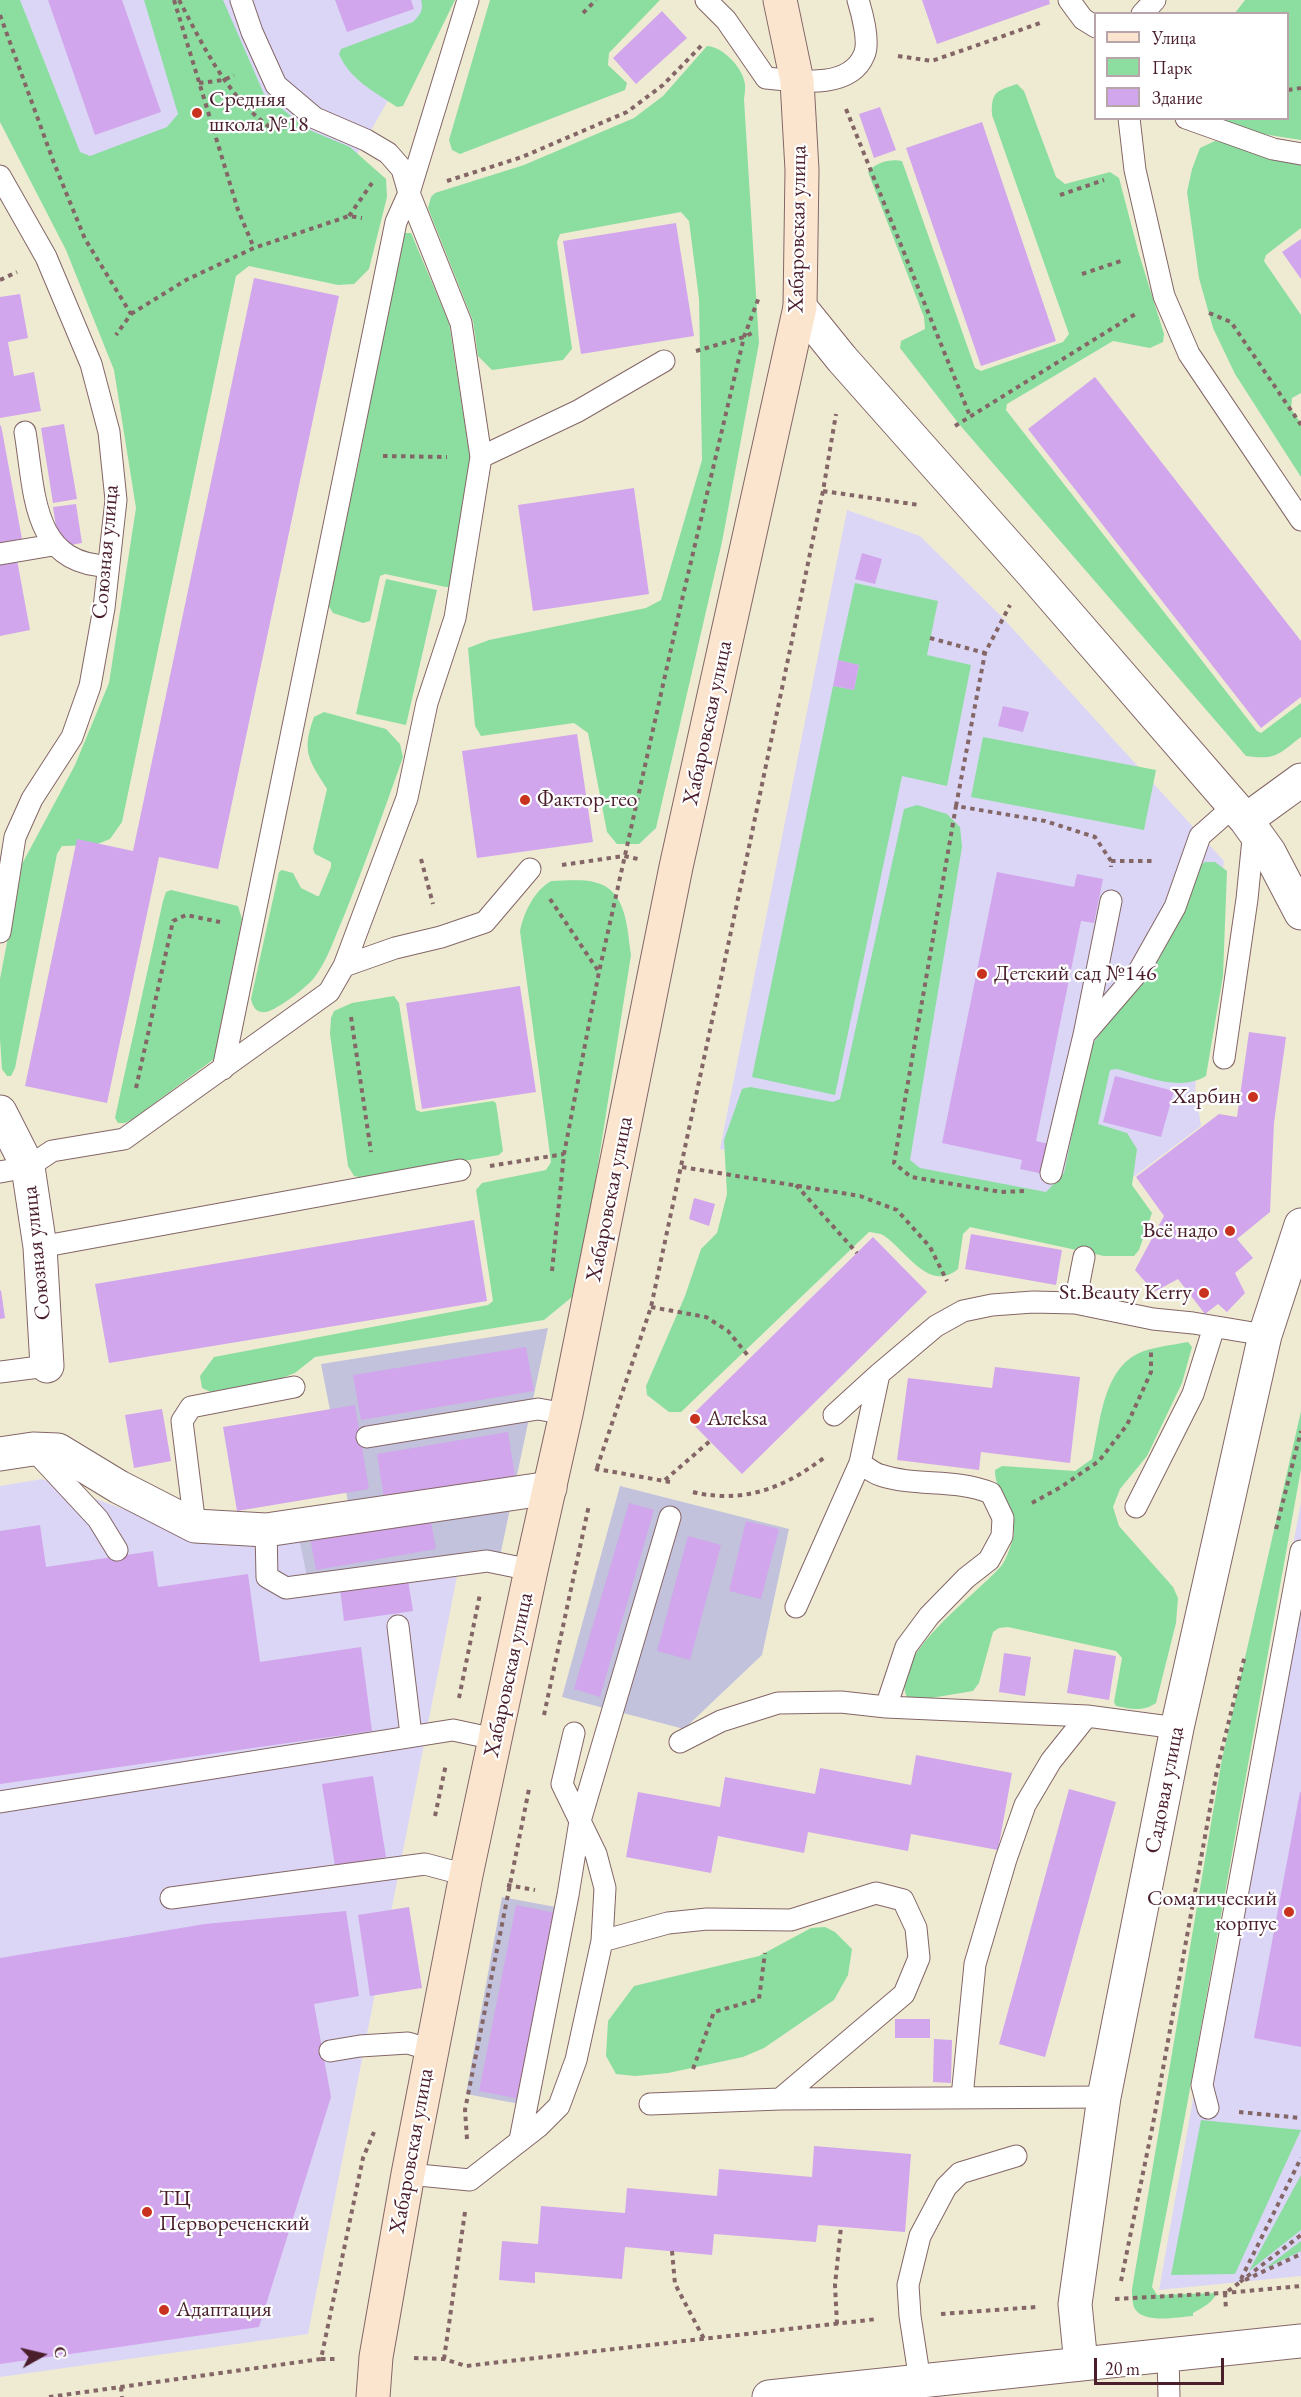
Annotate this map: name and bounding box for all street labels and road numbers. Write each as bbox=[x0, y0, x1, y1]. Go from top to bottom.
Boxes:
street label: Хабаровская улица bbox=[783, 145, 813, 313]
street label: Союзная улица bbox=[87, 484, 125, 620]
street label: Хабаровская улица bbox=[678, 638, 738, 808]
street label: Хабаровская улица bbox=[581, 1114, 639, 1284]
street label: Союзная улица bbox=[17, 1185, 57, 1321]
street label: Хабаровская улица bbox=[479, 1590, 539, 1760]
street label: Садовая улица bbox=[1140, 1724, 1190, 1856]
street label: Хабаровская улица bbox=[384, 2066, 440, 2236]

